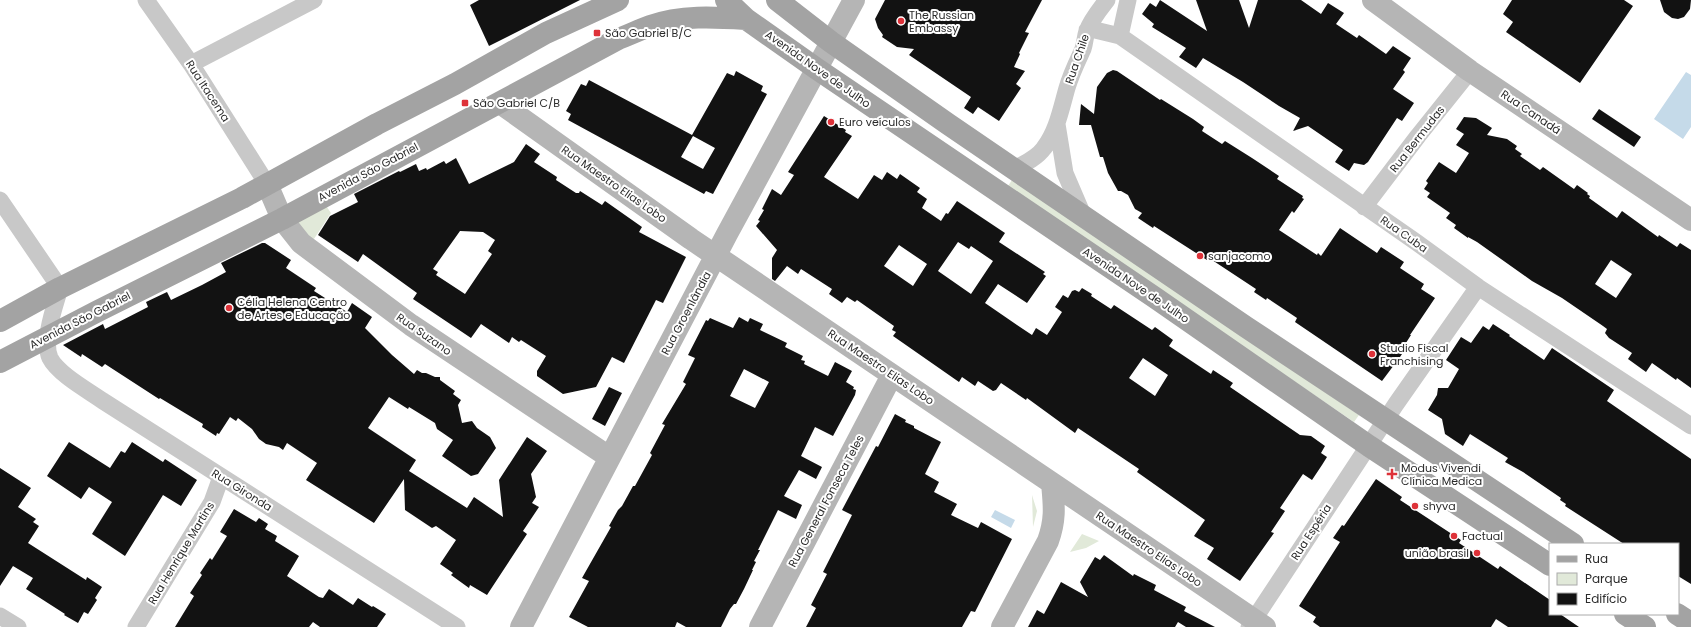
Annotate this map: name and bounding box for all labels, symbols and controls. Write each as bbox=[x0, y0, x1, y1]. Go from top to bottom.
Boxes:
place label: The Russian Embassy bbox=[909, 7, 974, 36]
marker: The Russian Embassy bbox=[896, 16, 906, 26]
place label: São Gabriel B/C bbox=[605, 25, 692, 41]
street label: Avenida Nove de Julho bbox=[762, 26, 874, 112]
marker: São Gabriel B/C bbox=[592, 28, 602, 38]
street label: Rua Chile bbox=[1061, 32, 1093, 86]
street label: Rua Itacema bbox=[182, 57, 234, 125]
street label: Rua Canadá bbox=[1498, 86, 1564, 138]
place label: São Gabriel C/B bbox=[473, 95, 560, 111]
marker: São Gabriel C/B bbox=[460, 98, 470, 108]
street label: Rua Bermudas bbox=[1386, 102, 1448, 176]
place label: Euro veículos bbox=[839, 114, 911, 130]
marker: Euro veículos bbox=[826, 117, 836, 127]
street label: Avenida São Gabriel bbox=[315, 139, 421, 205]
street label: Rua Maestro Elias Lobo bbox=[558, 142, 670, 226]
street label: Rua Cuba bbox=[1377, 212, 1431, 256]
street label: Avenida Nove de Julho bbox=[1079, 243, 1193, 327]
place label: sanjacomo bbox=[1208, 248, 1270, 264]
marker: sanjacomo bbox=[1195, 251, 1205, 261]
street label: Rua Groenlândia bbox=[657, 268, 715, 358]
street label: Avenida São Gabriel bbox=[27, 288, 133, 352]
place label: Célia Helena Centro de Artes e Educação bbox=[237, 294, 350, 323]
marker: Célia Helena Centro de Artes e Educação bbox=[224, 303, 234, 313]
street label: Rua Suzano bbox=[393, 309, 455, 359]
street label: Rua Maestro Elias Lobo bbox=[825, 325, 937, 409]
place label: Studio Fiscal Franchising bbox=[1380, 340, 1448, 369]
marker: Studio Fiscal Franchising bbox=[1367, 349, 1377, 359]
street label: Rua General Fonseca Teles bbox=[784, 432, 868, 570]
place label: Modus Vivendi Clínica Medica bbox=[1401, 460, 1482, 489]
street label: Rua Gironda bbox=[209, 465, 275, 515]
marker: Modus Vivendi Clínica Medica bbox=[1386, 468, 1398, 480]
street label: Rua Henrique Martins bbox=[144, 498, 218, 607]
place label: shyva bbox=[1423, 498, 1456, 514]
street label: Rua Espéria bbox=[1287, 501, 1335, 563]
marker: shyva bbox=[1410, 501, 1420, 511]
street label: Rua Maestro Elias Lobo bbox=[1093, 507, 1205, 591]
place label: Factual bbox=[1462, 528, 1503, 544]
marker: Factual bbox=[1449, 531, 1459, 541]
legend bbox=[1549, 543, 1679, 615]
place label: união brasil bbox=[1405, 545, 1469, 561]
marker: união brasil bbox=[1472, 548, 1482, 558]
text: Rua bbox=[1585, 550, 1608, 567]
text: Parque bbox=[1585, 570, 1628, 587]
text: Edifício bbox=[1585, 590, 1627, 607]

